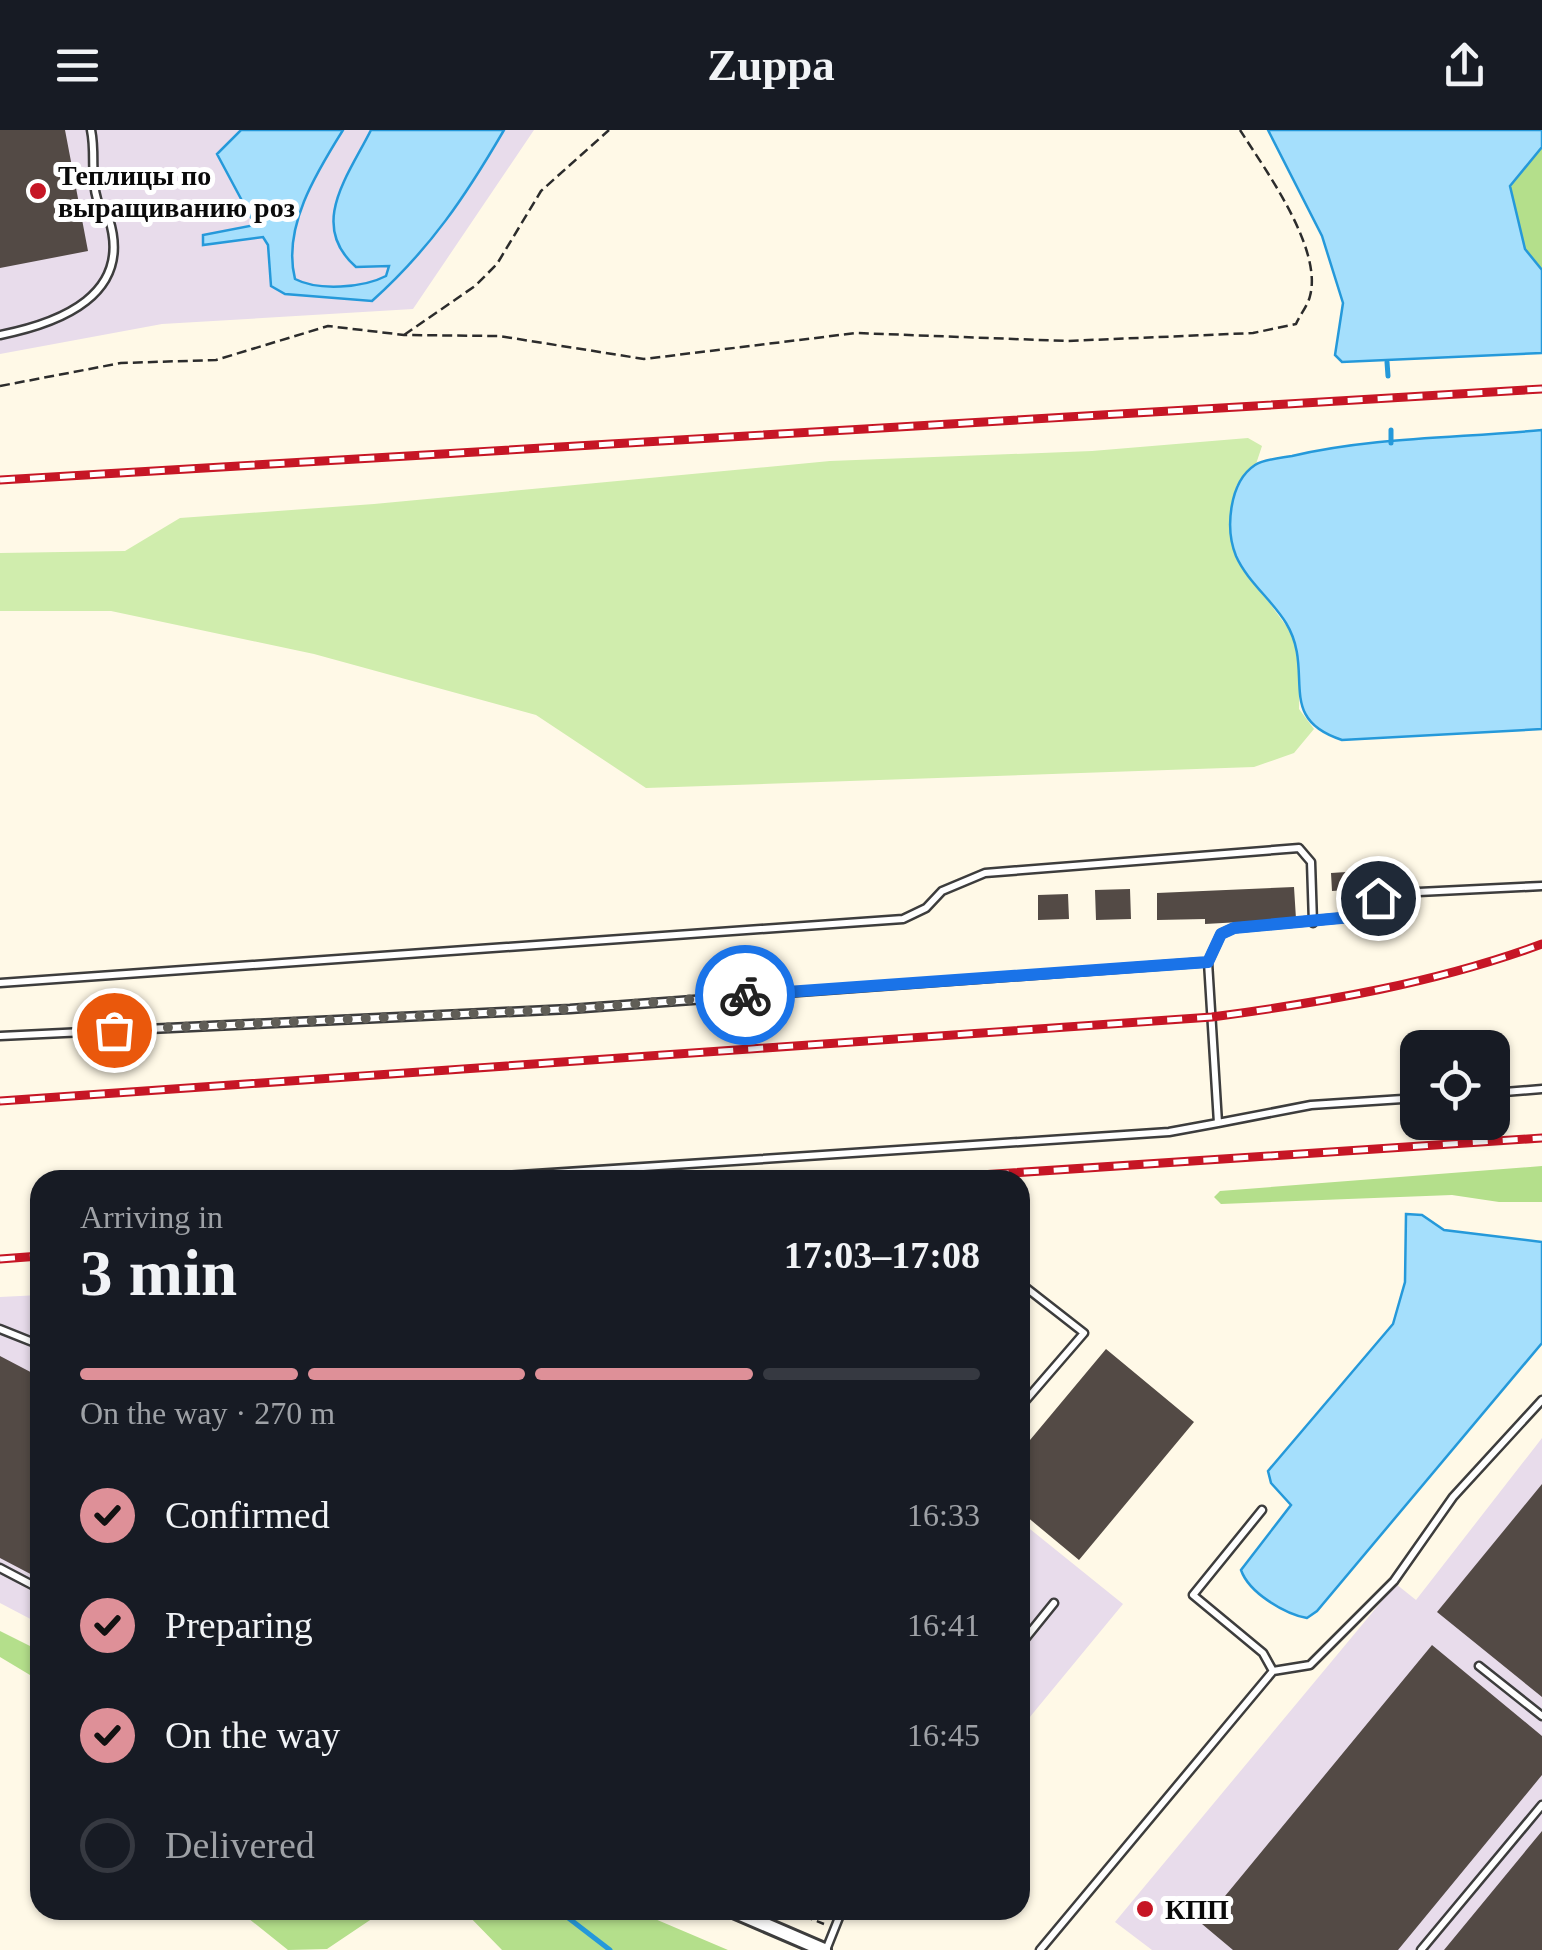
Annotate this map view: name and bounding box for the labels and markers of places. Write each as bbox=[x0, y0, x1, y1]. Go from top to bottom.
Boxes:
place label: Теплицы по выращиванию роз bbox=[58, 160, 295, 223]
marker: Теплицы по выращиванию роз bbox=[27, 180, 49, 202]
pin bbox=[1336, 856, 1421, 941]
pin bbox=[72, 988, 157, 1073]
place label: КПП bbox=[1165, 1894, 1229, 1925]
marker: КПП bbox=[1134, 1898, 1156, 1920]

